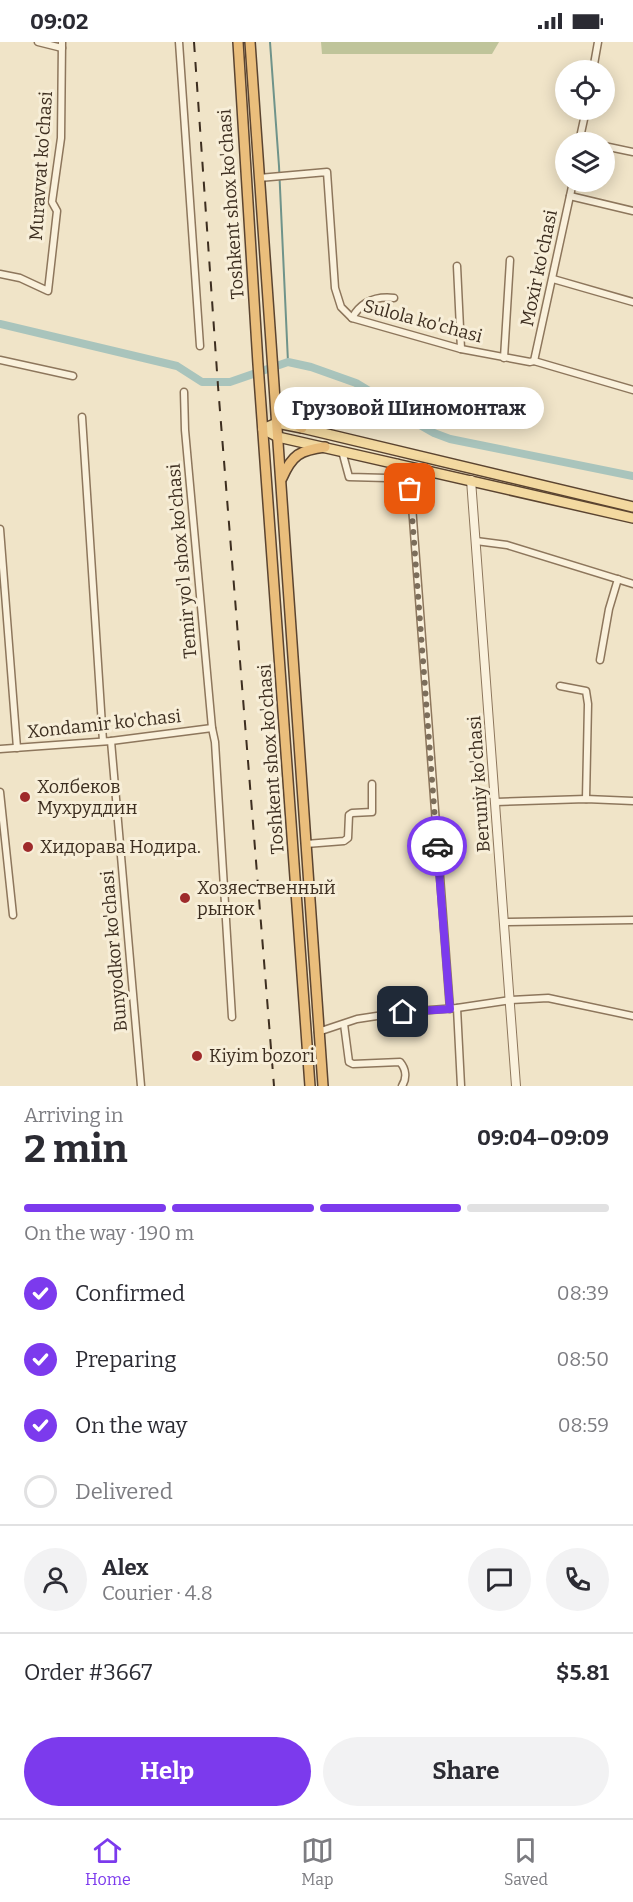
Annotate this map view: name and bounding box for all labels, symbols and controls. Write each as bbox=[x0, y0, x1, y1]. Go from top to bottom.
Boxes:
text: 09:02 bbox=[30, 8, 88, 35]
map controls bbox=[555, 60, 615, 192]
button: locate bbox=[555, 60, 615, 120]
street label: Muravvat ko'chasi bbox=[25, 91, 57, 241]
street label: Toshkent shox ko'chasi bbox=[213, 108, 249, 300]
button: layers bbox=[555, 132, 615, 192]
street label: Moxir ko'chasi bbox=[516, 208, 562, 328]
street label: Sulola ko'chasi bbox=[361, 295, 485, 347]
callout: Грузовой Шиномонтаж bbox=[275, 387, 545, 429]
text: Грузовой Шиномонтаж bbox=[292, 396, 526, 420]
street label: Temir yo'l shox ko'chasi bbox=[163, 463, 201, 659]
pin bbox=[384, 463, 435, 514]
icon: bag bbox=[393, 472, 426, 505]
street label: Toshkent shox ko'chasi bbox=[253, 663, 289, 855]
street label: Xondamir ko'chasi bbox=[26, 705, 182, 743]
street label: Beruniy ko'chasi bbox=[463, 715, 495, 853]
place label: Холбеков Мухруддин bbox=[37, 776, 137, 819]
marker: Холбеков Мухруддин bbox=[18, 790, 32, 804]
courier bbox=[407, 816, 467, 876]
icon: car bbox=[421, 830, 454, 863]
place label: Хидорава Нодира. bbox=[40, 836, 201, 858]
marker: Хидорава Нодира. bbox=[21, 840, 35, 854]
street label: Bunyodkor ko'chasi bbox=[96, 869, 132, 1033]
place label: Хозяественный рынок bbox=[197, 877, 336, 920]
marker: Хозяественный рынок bbox=[178, 891, 192, 905]
pin bbox=[377, 986, 428, 1037]
icon: home bbox=[386, 995, 419, 1028]
place label: Kiyim bozori bbox=[209, 1045, 315, 1067]
marker: Kiyim bozori bbox=[190, 1049, 204, 1063]
text: Arriving in bbox=[24, 1103, 123, 1127]
text: 09:04–09:09 bbox=[477, 1124, 609, 1151]
text: 2 min bbox=[24, 1126, 128, 1172]
text: On the way · 190 m bbox=[24, 1221, 194, 1245]
icon: check bbox=[24, 1277, 57, 1310]
text: Confirmed bbox=[75, 1280, 185, 1307]
text: 08:39 bbox=[557, 1281, 609, 1305]
icon: check bbox=[24, 1343, 57, 1376]
text: Preparing bbox=[75, 1346, 177, 1373]
text: 08:50 bbox=[556, 1347, 609, 1371]
icon: check bbox=[24, 1409, 57, 1442]
text: On the way bbox=[75, 1412, 187, 1439]
text: 08:59 bbox=[558, 1413, 609, 1437]
text: Delivered bbox=[75, 1478, 173, 1505]
button: person bbox=[24, 1548, 87, 1611]
button: chat bbox=[468, 1548, 531, 1611]
button: phone bbox=[546, 1548, 609, 1611]
text: Alex bbox=[102, 1554, 148, 1581]
text: Courier · 4.8 bbox=[102, 1581, 213, 1605]
text: Order #3667 bbox=[24, 1659, 152, 1686]
text: $5.81 bbox=[556, 1659, 609, 1686]
button: Help bbox=[24, 1737, 311, 1806]
button: Share bbox=[323, 1737, 609, 1806]
tab: Home bbox=[85, 1834, 131, 1889]
tab: Map bbox=[301, 1834, 334, 1889]
tab: Saved bbox=[504, 1834, 548, 1889]

